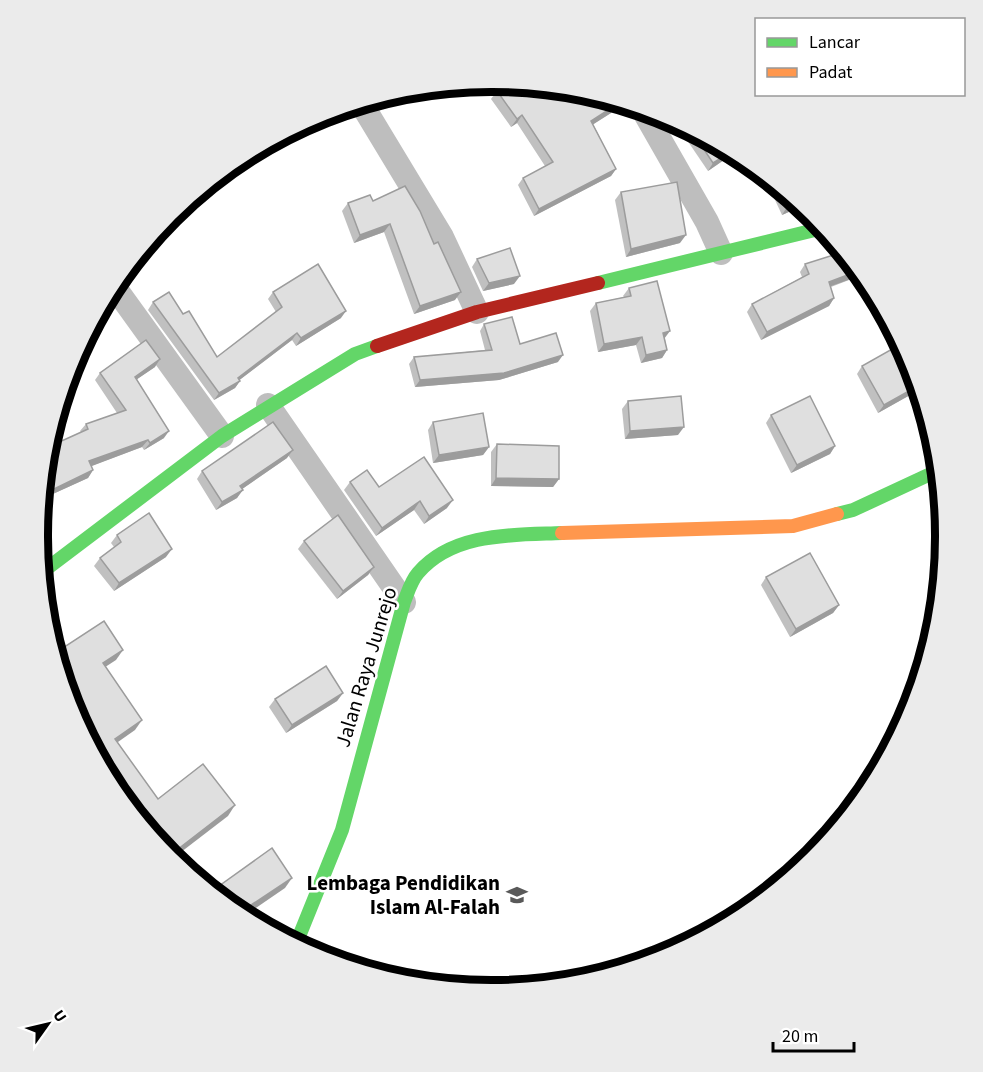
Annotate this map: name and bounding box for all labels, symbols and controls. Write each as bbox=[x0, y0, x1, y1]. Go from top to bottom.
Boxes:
legend bbox=[755, 18, 965, 96]
text: Lancar bbox=[809, 30, 861, 55]
text: Padat bbox=[809, 60, 852, 85]
street label: Jalan Raya Junrejo bbox=[327, 583, 405, 751]
place label: Lembaga Pendidikan Islam Al-Falah bbox=[307, 868, 500, 922]
school or university icon: Lembaga Pendidikan Islam Al-Falah bbox=[505, 883, 529, 907]
north arrow bbox=[18, 994, 78, 1054]
text: U bbox=[48, 1006, 72, 1027]
scale bar bbox=[773, 1015, 854, 1053]
text: 20 m bbox=[782, 1024, 818, 1049]

